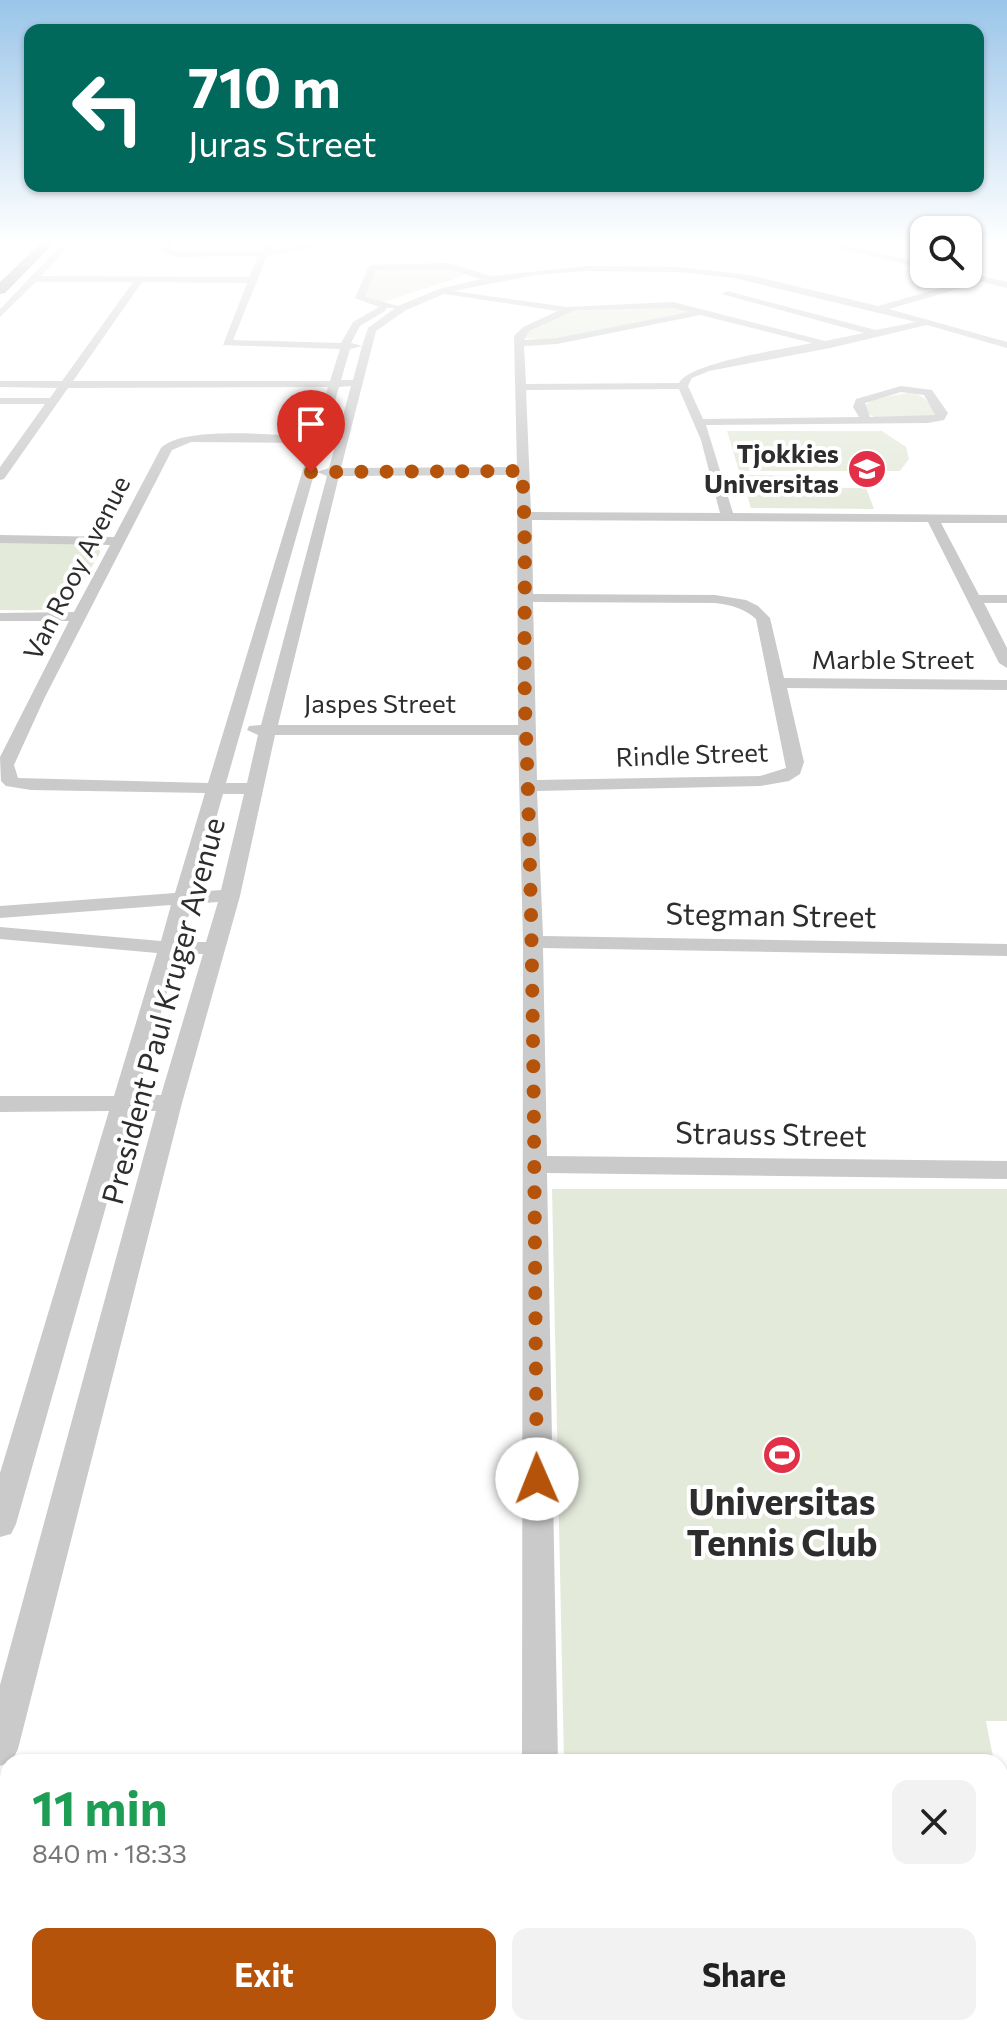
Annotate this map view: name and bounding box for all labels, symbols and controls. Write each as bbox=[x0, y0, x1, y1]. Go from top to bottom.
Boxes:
text: 710 m bbox=[188, 51, 341, 120]
icon: left bbox=[56, 56, 160, 160]
text: Juras Street bbox=[188, 120, 376, 164]
map controls bbox=[910, 216, 982, 288]
button: search bbox=[910, 216, 982, 288]
pin bbox=[277, 390, 345, 472]
icon: arrive bbox=[289, 402, 333, 446]
place label: Tjokkies Universitas bbox=[704, 437, 839, 498]
school or university icon: Tjokkies Universitas bbox=[846, 448, 888, 490]
street label: Van Rooy Avenue bbox=[16, 470, 135, 664]
street label: Marble Street bbox=[812, 643, 974, 674]
street label: Jaspes Street bbox=[304, 687, 456, 718]
street label: Rindle Street bbox=[615, 735, 769, 772]
street label: President Paul Kruger Avenue bbox=[92, 813, 231, 1208]
street label: Stegman Street bbox=[665, 893, 877, 934]
street label: Strauss Street bbox=[675, 1112, 867, 1153]
sports icon: Universitas Tennis Club bbox=[761, 1434, 803, 1476]
position arrow bbox=[495, 1437, 579, 1521]
place label: Universitas Tennis Club bbox=[686, 1478, 878, 1563]
text: 11 min bbox=[32, 1777, 168, 1836]
button: close bbox=[892, 1780, 976, 1864]
text: 840 m · 18:33 bbox=[32, 1837, 187, 1868]
button: Exit bbox=[32, 1928, 496, 2020]
button: Share bbox=[512, 1928, 976, 2020]

